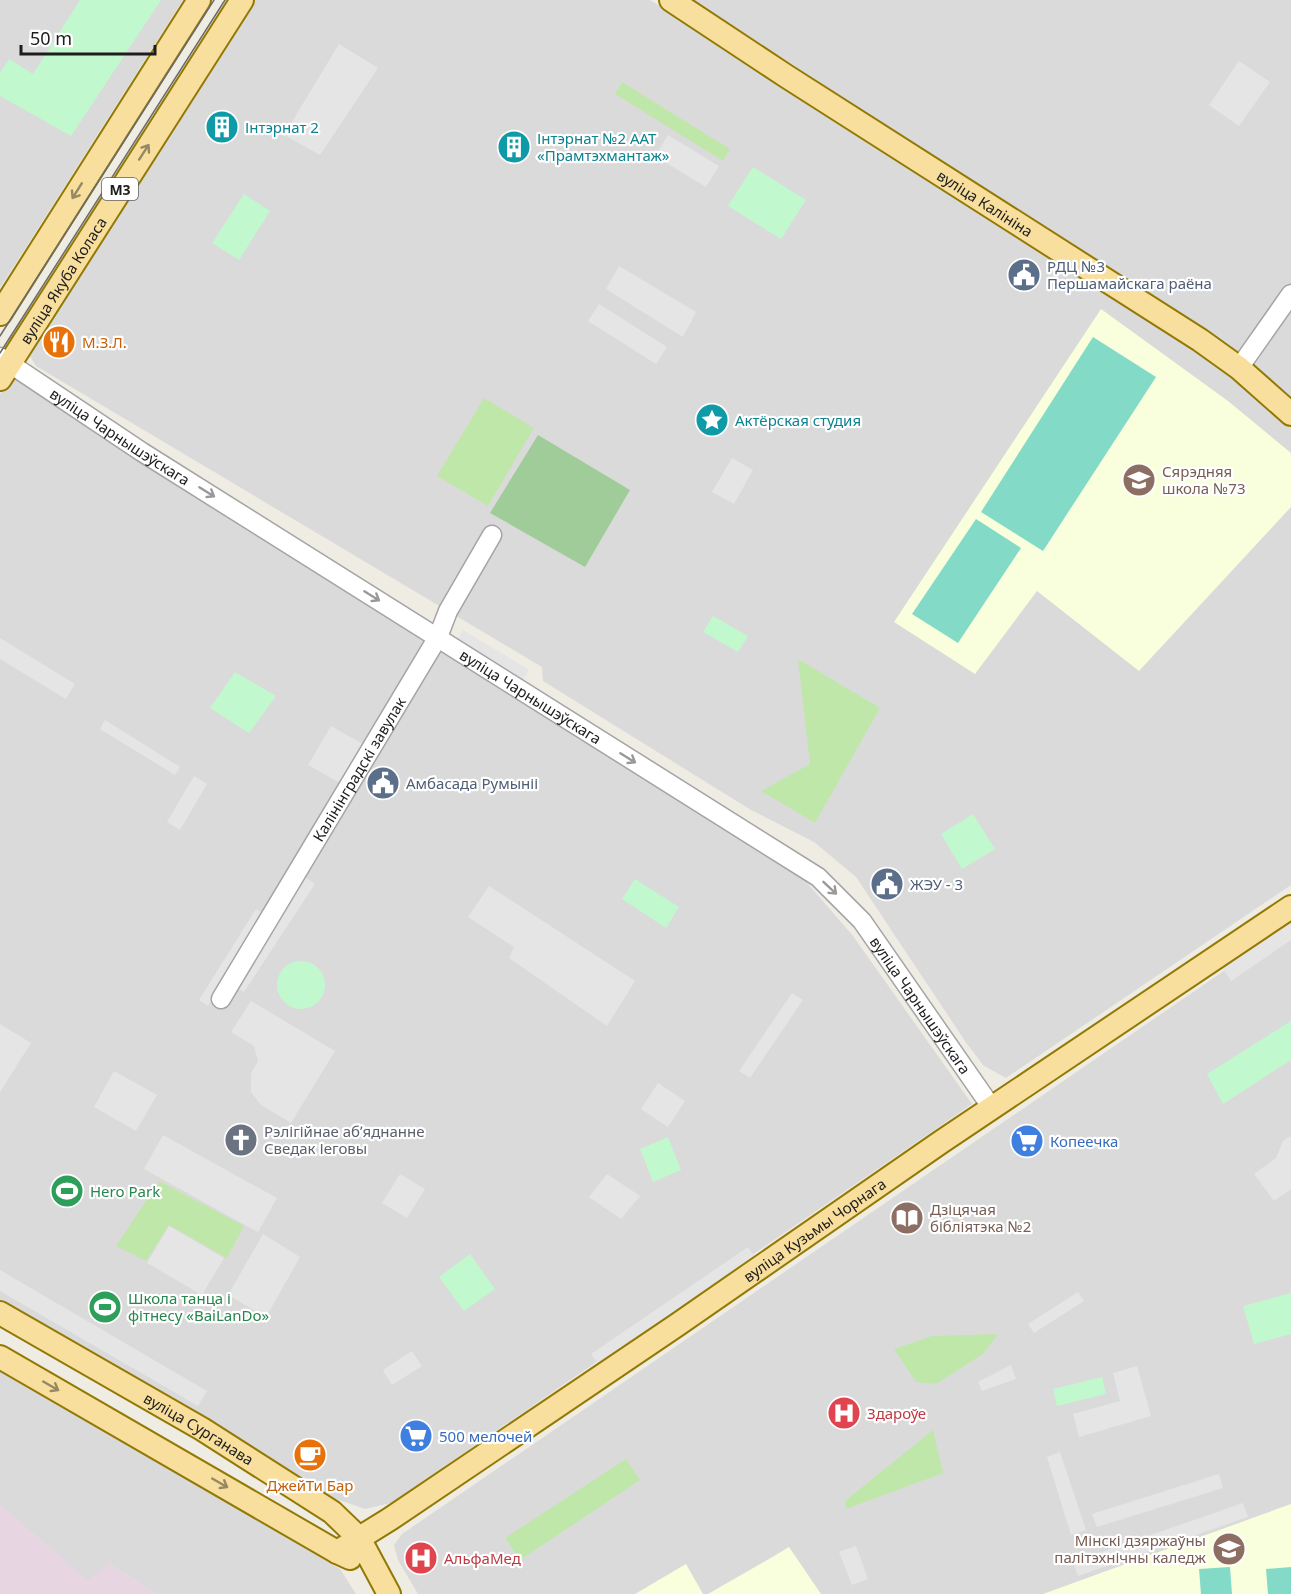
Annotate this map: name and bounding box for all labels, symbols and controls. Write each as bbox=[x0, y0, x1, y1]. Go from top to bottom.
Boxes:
scale bar bbox=[21, 18, 154, 56]
text: 50 m bbox=[30, 26, 72, 50]
building icon: Інтэрнат 2 bbox=[204, 109, 240, 145]
place label: Інтэрнат 2 bbox=[245, 117, 319, 137]
place label: Інтэрнат №2 ААТ «Прамтэхмантаж» bbox=[537, 128, 670, 165]
building icon: Інтэрнат №2 ААТ «Прамтэхмантаж» bbox=[496, 129, 532, 165]
one-way arrow bbox=[138, 144, 150, 161]
street label: вуліца Калініна bbox=[933, 165, 1037, 241]
road number: М3 bbox=[102, 178, 138, 200]
one-way arrow bbox=[71, 182, 83, 199]
street label: вуліца Якуба Коласа bbox=[15, 213, 111, 348]
place label: РДЦ №3 Першамайскага раёна bbox=[1047, 256, 1212, 293]
public building icon: РДЦ №3 Першамайскага раёна bbox=[1006, 257, 1042, 293]
restaurant icon: М.З.Л. bbox=[41, 324, 77, 360]
place label: М.З.Л. bbox=[82, 332, 127, 352]
street label: вуліца Чарнышэўскага bbox=[46, 383, 194, 490]
place icon: Актёрская студия bbox=[694, 402, 730, 438]
place label: Актёрская студия bbox=[735, 410, 861, 430]
place label: Сярэдняя школа №73 bbox=[1162, 461, 1246, 498]
school or university icon: Сярэдняя школа №73 bbox=[1121, 462, 1157, 498]
one-way arrow bbox=[198, 487, 215, 499]
one-way arrow bbox=[363, 590, 380, 602]
street label: вуліца Чарнышэўскага bbox=[456, 644, 605, 748]
street label: Калінінградскі завулак bbox=[308, 693, 410, 845]
one-way arrow bbox=[619, 751, 636, 764]
public building icon: Амбасада Румыніі bbox=[365, 765, 401, 801]
place label: Амбасада Румыніі bbox=[406, 773, 538, 793]
public building icon: ЖЭУ - 3 bbox=[869, 866, 905, 902]
place label: ЖЭУ - 3 bbox=[910, 874, 963, 894]
one-way arrow bbox=[822, 881, 837, 895]
street label: вуліца Чарнышэўскага bbox=[866, 932, 975, 1078]
place label: Рэлігійнае абʼяднанне Сведак Іеговы bbox=[264, 1121, 425, 1158]
church icon: Рэлігійнае абʼяднанне Сведак Іеговы bbox=[223, 1122, 259, 1158]
supermarket icon: Копеечка bbox=[1009, 1123, 1045, 1159]
place label: Копеечка bbox=[1050, 1131, 1118, 1151]
sports icon: Hero Park bbox=[49, 1173, 85, 1209]
street label: вуліца Кузьмы Чорнага bbox=[739, 1173, 890, 1286]
place label: Hero Park bbox=[90, 1181, 160, 1201]
place label: Дзіцячая бібліятэка №2 bbox=[930, 1199, 1031, 1236]
library icon: Дзіцячая бібліятэка №2 bbox=[889, 1200, 925, 1236]
place label: Школа танца і фітнесу «BaiLanDo» bbox=[128, 1288, 270, 1325]
sports icon: Школа танца і фітнесу «BaiLanDo» bbox=[87, 1289, 123, 1325]
one-way arrow bbox=[42, 1380, 59, 1392]
street label: вуліца Сурганава bbox=[140, 1388, 258, 1469]
hospital icon: Здароўе bbox=[826, 1395, 862, 1431]
place label: Здароўе bbox=[867, 1403, 926, 1423]
supermarket icon: 500 мелочей bbox=[398, 1418, 434, 1454]
place label: 500 мелочей bbox=[439, 1426, 532, 1446]
cafe icon: ДжейТи Бар bbox=[292, 1437, 328, 1473]
place label: ДжейТи Бар bbox=[267, 1475, 353, 1495]
one-way arrow bbox=[211, 1478, 228, 1490]
place label: Мінскі дзяржаўны палітэхнічны каледж bbox=[1054, 1530, 1207, 1567]
school or university icon: Мінскі дзяржаўны палітэхнічны каледж bbox=[1211, 1531, 1247, 1567]
hospital icon: АльфаМед bbox=[403, 1540, 439, 1576]
place label: АльфаМед bbox=[444, 1548, 521, 1568]

